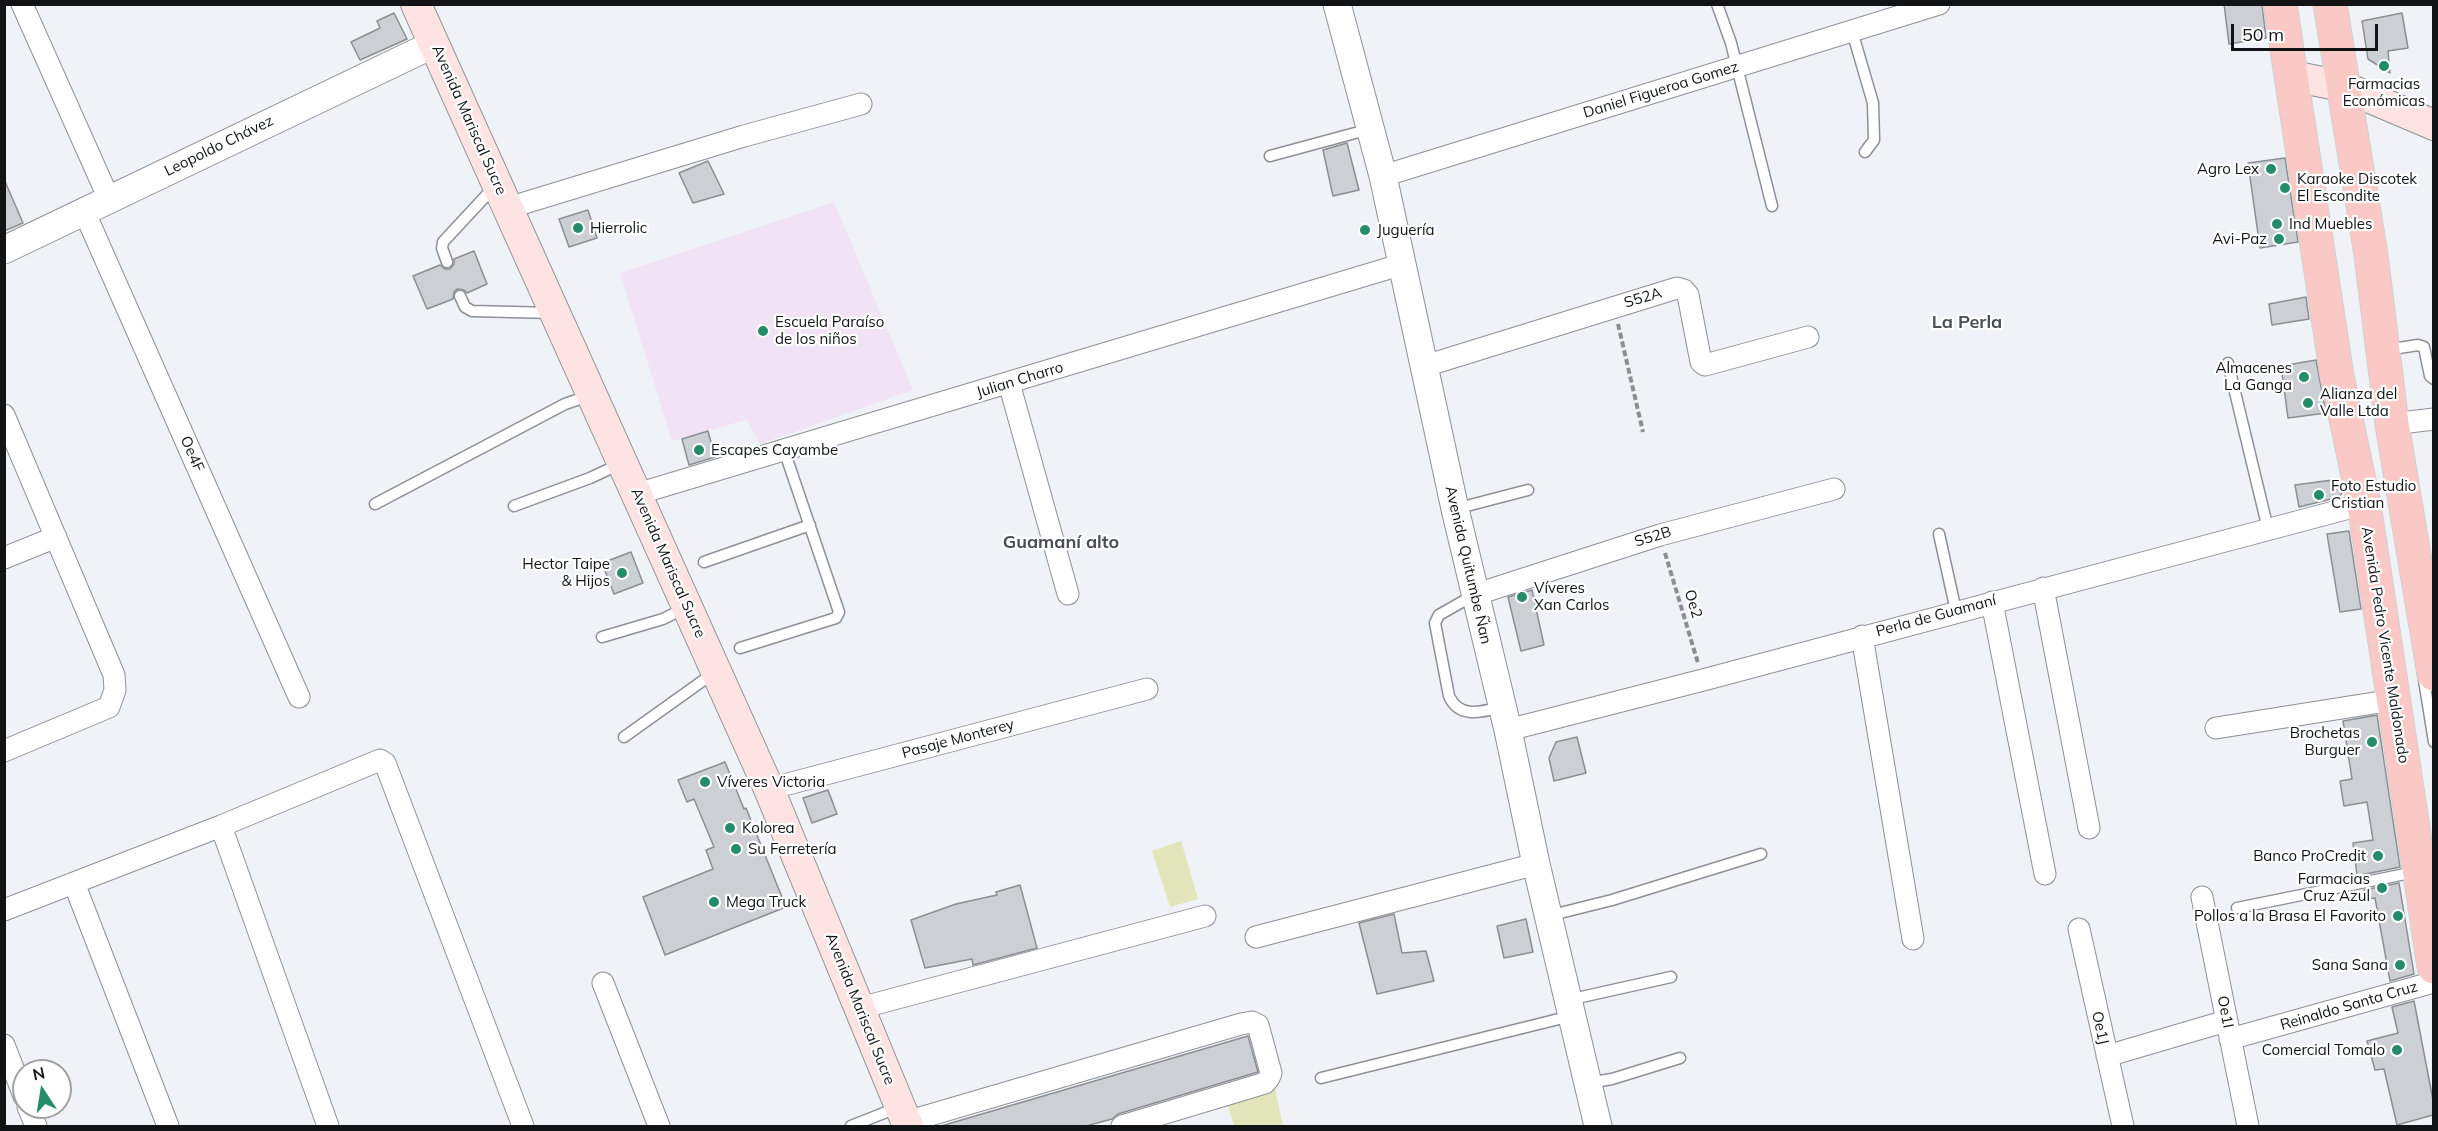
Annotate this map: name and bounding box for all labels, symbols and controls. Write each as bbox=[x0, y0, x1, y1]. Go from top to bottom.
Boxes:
scale bar bbox=[2234, 12, 2381, 50]
text: 50 m bbox=[2242, 23, 2284, 46]
street label: Avenida Mariscal Sucre bbox=[428, 42, 510, 198]
street label: Daniel Figueroa Gomez bbox=[1581, 58, 1741, 122]
marker: Farmacias Económicas bbox=[2377, 59, 2391, 73]
place label: Farmacias Económicas bbox=[2343, 75, 2425, 110]
street label: Leopoldo Chávez bbox=[161, 112, 277, 180]
place label: Agro Lex bbox=[2197, 160, 2259, 178]
marker: Agro Lex bbox=[2264, 162, 2278, 176]
place label: Karaoke Discotek El Escondite bbox=[2297, 170, 2417, 205]
marker: Karaoke Discotek El Escondite bbox=[2278, 181, 2292, 195]
place label: Ind Muebles bbox=[2289, 215, 2372, 233]
marker: Ind Muebles bbox=[2270, 217, 2284, 231]
place label: Hierrolic bbox=[590, 219, 647, 237]
marker: Hierrolic bbox=[571, 221, 585, 235]
place label: Juguería bbox=[1377, 221, 1434, 239]
marker: Juguería bbox=[1358, 223, 1372, 237]
place label: Avi-Paz bbox=[2212, 230, 2267, 248]
marker: Avi-Paz bbox=[2272, 232, 2286, 246]
street label: S52A bbox=[1622, 284, 1664, 312]
district label: La Perla bbox=[1932, 312, 2002, 334]
place label: Escuela Paraíso de los niños bbox=[775, 313, 884, 348]
marker: Escuela Paraíso de los niños bbox=[756, 324, 770, 338]
street label: Julian Charro bbox=[974, 358, 1066, 402]
place label: Almacenes La Ganga bbox=[2215, 359, 2292, 394]
marker: Almacenes La Ganga bbox=[2297, 370, 2311, 384]
place label: Alianza del Valle Ltda bbox=[2320, 385, 2397, 420]
marker: Alianza del Valle Ltda bbox=[2301, 396, 2315, 410]
street label: Oe4F bbox=[176, 433, 208, 475]
place label: Escapes Cayambe bbox=[711, 441, 838, 459]
marker: Escapes Cayambe bbox=[692, 443, 706, 457]
place label: Foto Estudio Cristian bbox=[2331, 477, 2416, 512]
street label: Avenida Quitumbe Ñan bbox=[1441, 484, 1495, 646]
street label: Avenida Mariscal Sucre bbox=[627, 485, 709, 641]
marker: Foto Estudio Cristian bbox=[2312, 488, 2326, 502]
street label: S52B bbox=[1632, 523, 1674, 551]
street label: Avenida Pedro Vicente Maldonado bbox=[2357, 525, 2413, 765]
district label: Guamaní alto bbox=[1003, 532, 1119, 554]
place label: Hector Taipe & Hijos bbox=[522, 555, 610, 590]
marker: Hector Taipe & Hijos bbox=[615, 566, 629, 580]
place label: Víveres Xan Carlos bbox=[1534, 579, 1610, 614]
street label: Oe2 bbox=[1680, 588, 1706, 620]
marker: Víveres Xan Carlos bbox=[1515, 590, 1529, 604]
street label: Perla de Guamaní bbox=[1874, 591, 1998, 641]
street label: Pasaje Monterey bbox=[900, 715, 1016, 763]
place label: Brochetas Burguer bbox=[2290, 724, 2360, 759]
marker: Brochetas Burguer bbox=[2365, 735, 2379, 749]
place label: Víveres Victoria bbox=[717, 773, 825, 791]
marker: Víveres Victoria bbox=[698, 775, 712, 789]
place label: Kolorea bbox=[742, 819, 795, 837]
marker: Kolorea bbox=[723, 821, 737, 835]
place label: Su Ferretería bbox=[748, 840, 837, 858]
marker: Su Ferretería bbox=[729, 842, 743, 856]
place label: Banco ProCredit bbox=[2253, 847, 2366, 865]
marker: Banco ProCredit bbox=[2371, 849, 2385, 863]
place label: Farmacias Cruz Azul bbox=[2298, 870, 2370, 905]
marker: Farmacias Cruz Azul bbox=[2375, 881, 2389, 895]
place label: Mega Truck bbox=[726, 893, 806, 911]
marker: Mega Truck bbox=[707, 895, 721, 909]
place label: Pollos a la Brasa El Favorito bbox=[2194, 907, 2386, 925]
marker: Pollos a la Brasa El Favorito bbox=[2391, 909, 2405, 923]
street label: Avenida Mariscal Sucre bbox=[821, 931, 899, 1087]
place label: Sana Sana bbox=[2312, 956, 2388, 974]
marker: Sana Sana bbox=[2393, 958, 2407, 972]
street label: Reinaldo Santa Cruz bbox=[2278, 978, 2420, 1034]
street label: Oe1I bbox=[2213, 994, 2237, 1030]
street label: Oe1J bbox=[2088, 1010, 2112, 1046]
place label: Comercial Tomalo bbox=[2262, 1041, 2385, 1059]
marker: Comercial Tomalo bbox=[2390, 1043, 2404, 1057]
north arrow bbox=[12, 1059, 72, 1119]
text: N bbox=[31, 1062, 47, 1084]

